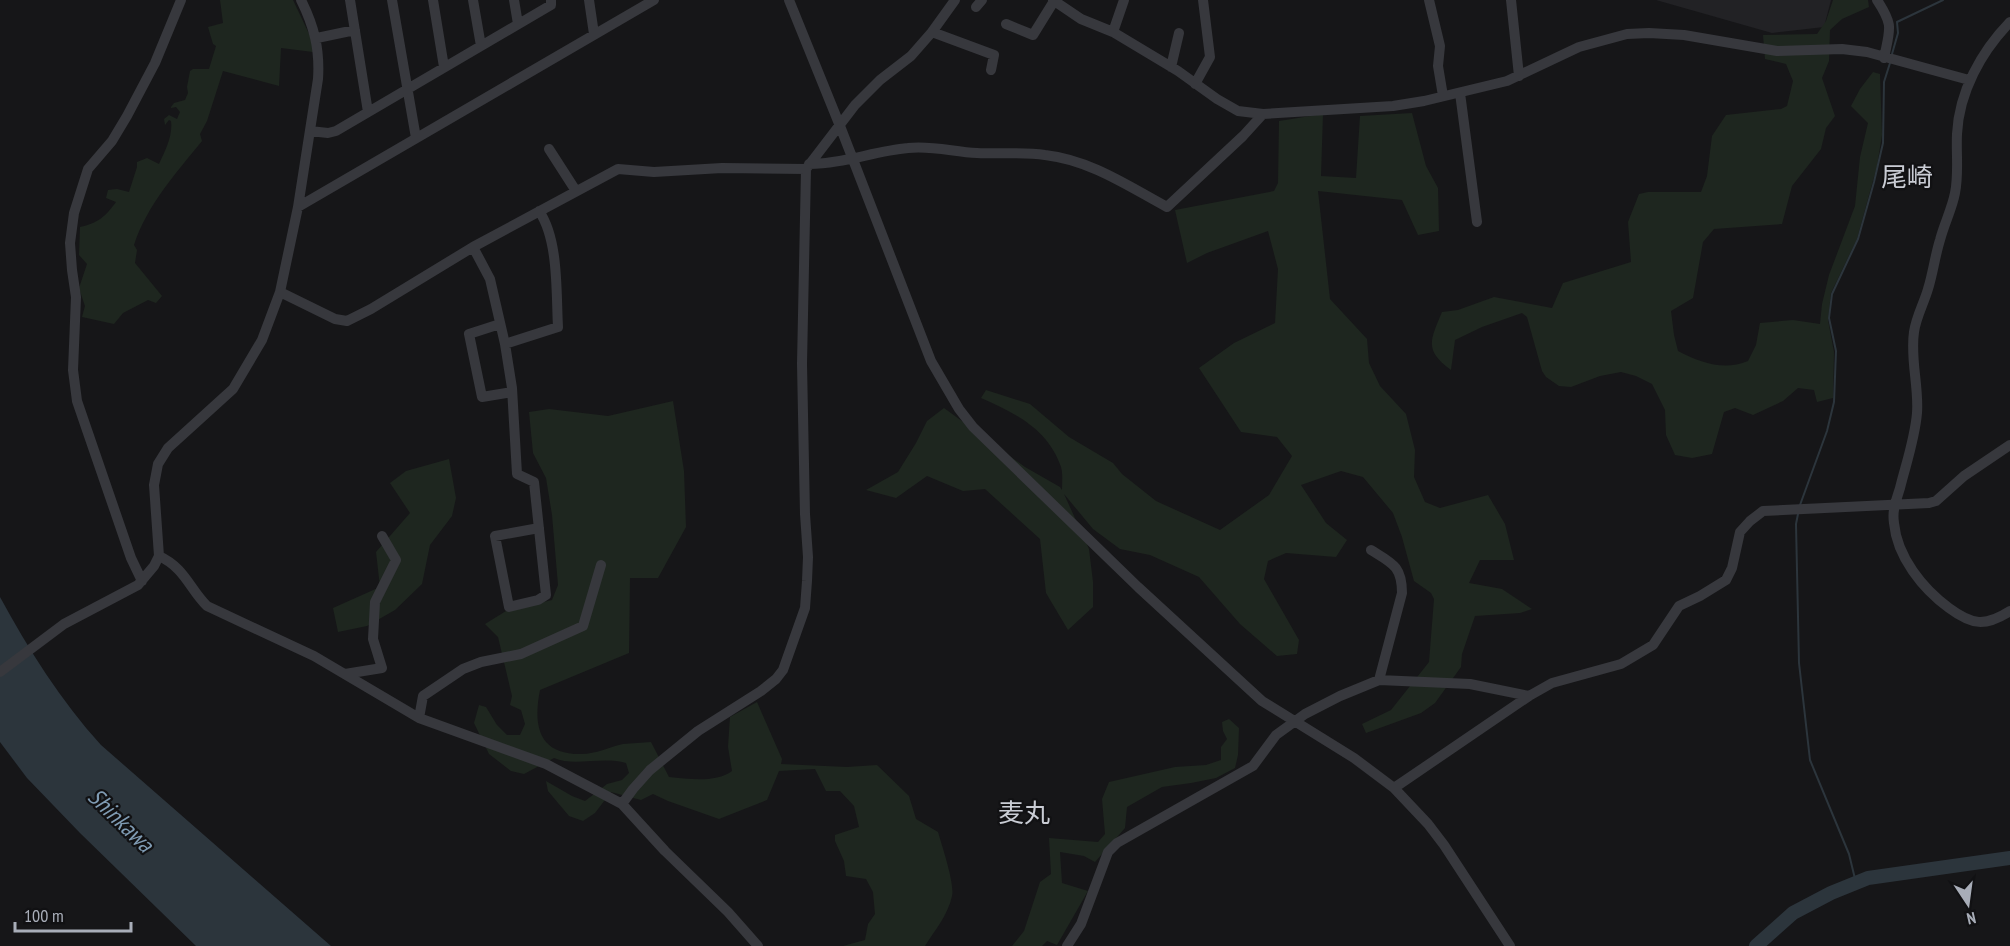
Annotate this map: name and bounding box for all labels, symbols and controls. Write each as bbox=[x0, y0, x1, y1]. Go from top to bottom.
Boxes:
district label: 尾崎 bbox=[1881, 160, 1933, 193]
water label: Shinkawa bbox=[82, 781, 161, 860]
district label: 麦丸 bbox=[998, 796, 1050, 829]
north arrow bbox=[1938, 874, 1998, 934]
scale bar bbox=[15, 895, 130, 933]
text: 100 m bbox=[24, 904, 64, 927]
text: N bbox=[1965, 908, 1978, 929]

